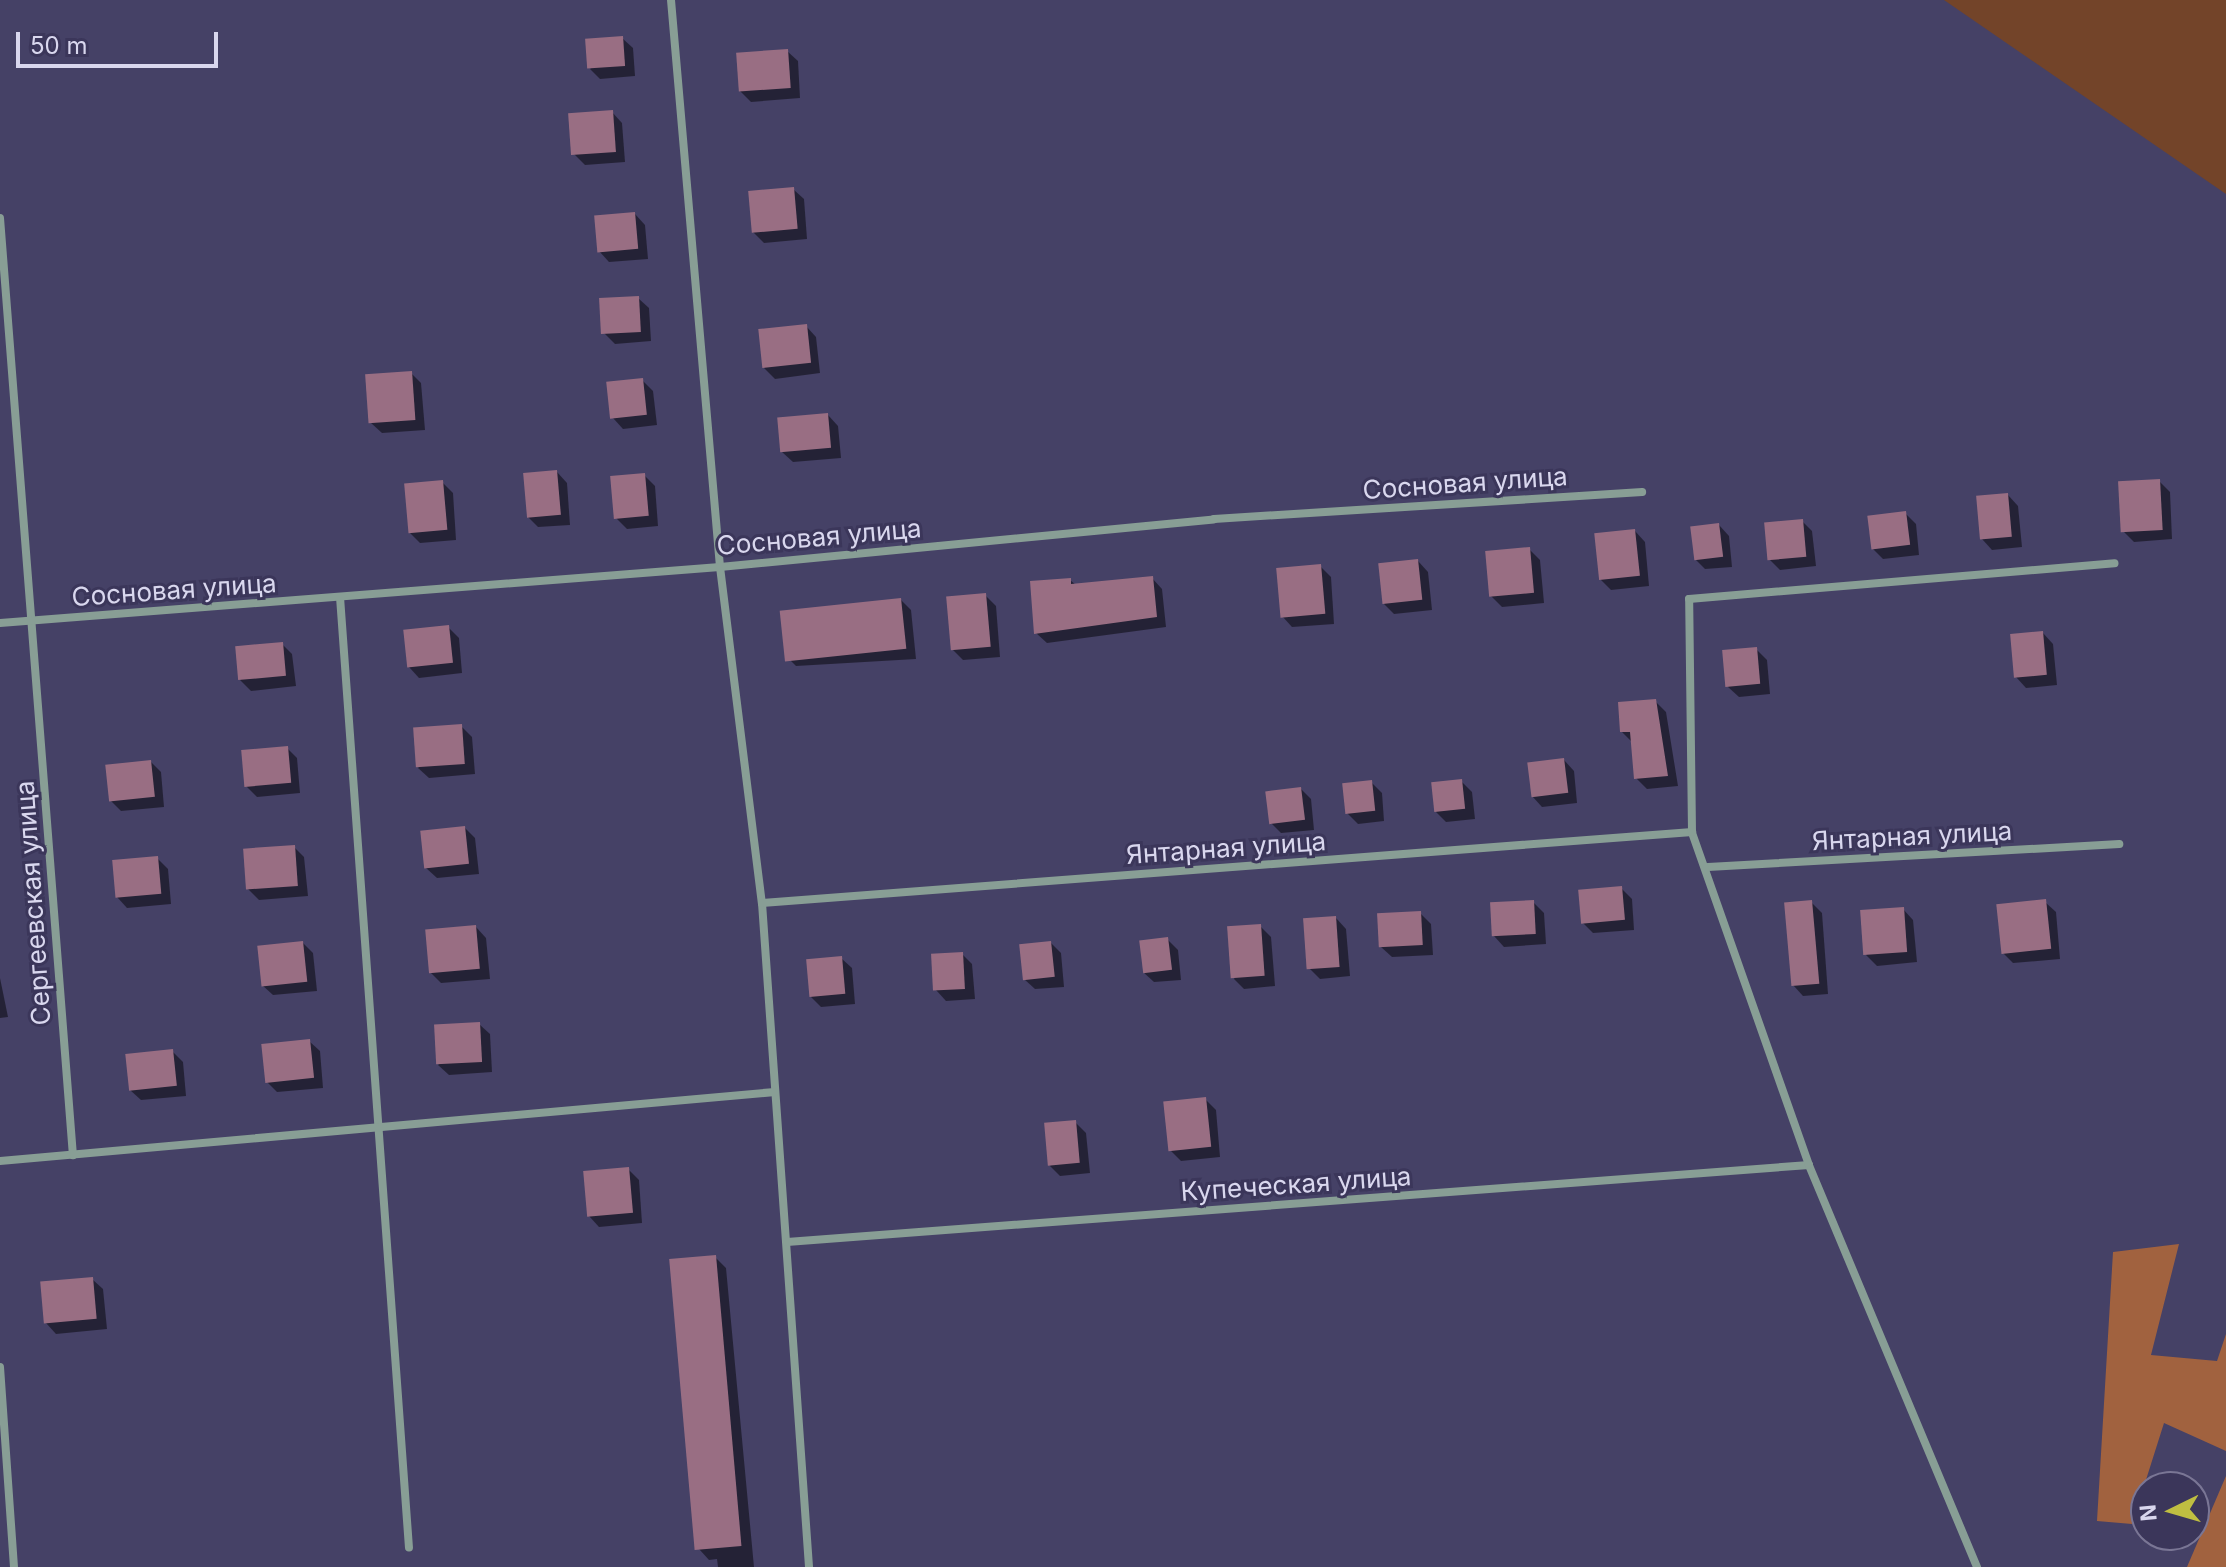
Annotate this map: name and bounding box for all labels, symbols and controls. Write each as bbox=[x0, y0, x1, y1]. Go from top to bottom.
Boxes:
scale bar bbox=[20, 16, 222, 66]
text: 50 m bbox=[30, 31, 88, 60]
street label: Сосновая улица bbox=[1362, 460, 1568, 506]
street label: Сосновая улица bbox=[715, 513, 923, 561]
street label: Сосновая улица bbox=[71, 567, 277, 613]
street label: Сергеевская улица bbox=[9, 780, 57, 1026]
street label: Янтарная улица bbox=[1811, 815, 2013, 857]
street label: Янтарная улица bbox=[1125, 825, 1327, 871]
street label: Купеческая улица bbox=[1180, 1160, 1412, 1208]
north arrow bbox=[2130, 1471, 2210, 1551]
text: N bbox=[2134, 1503, 2162, 1522]

